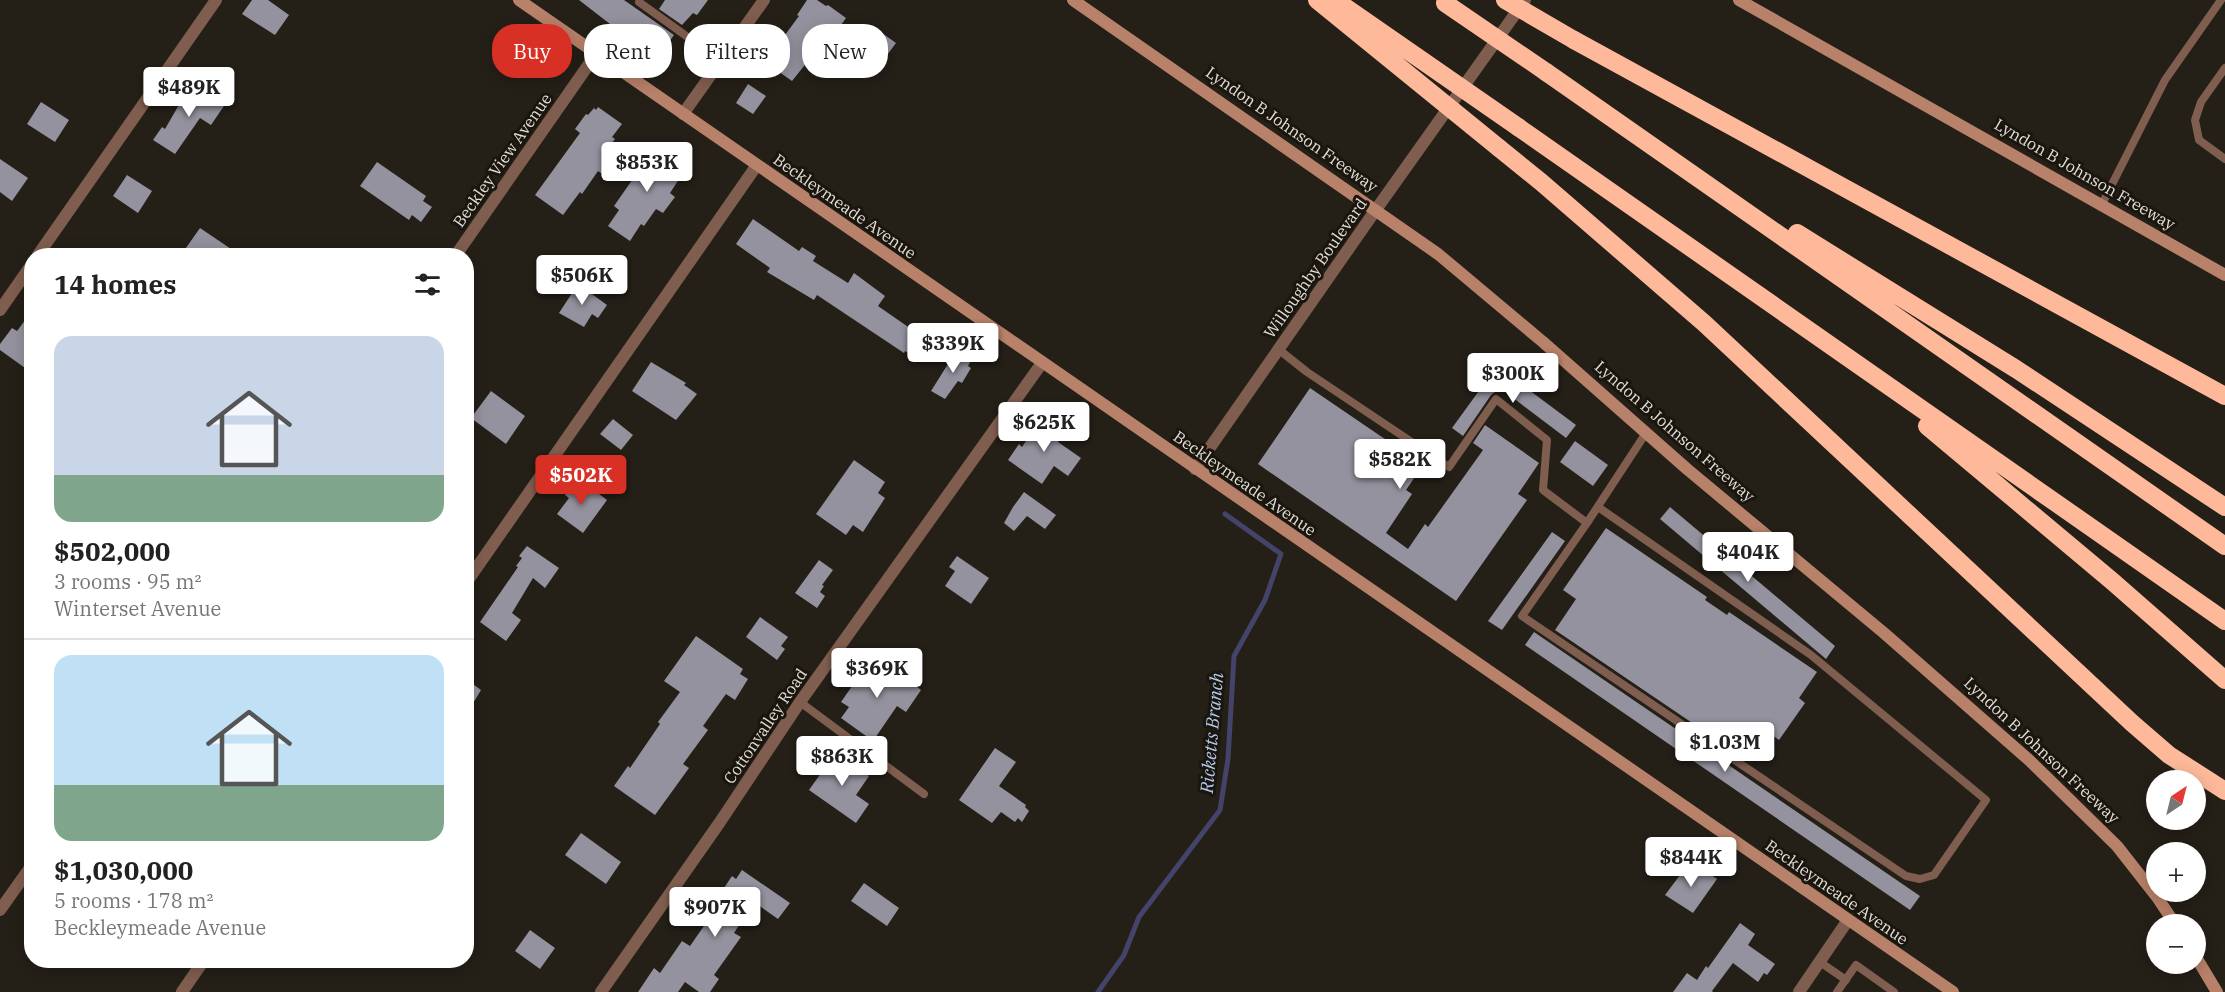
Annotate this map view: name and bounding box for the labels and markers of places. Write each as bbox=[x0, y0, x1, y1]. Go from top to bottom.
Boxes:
pin: $489K bbox=[147, 67, 231, 118]
pin: $853K bbox=[605, 142, 689, 193]
pin: $506K bbox=[540, 255, 624, 306]
pin: $339K bbox=[911, 323, 995, 374]
pin: $300K bbox=[1471, 353, 1555, 404]
pin: $625K bbox=[1002, 402, 1086, 453]
pin: $582K bbox=[1358, 439, 1442, 490]
pin: $502K bbox=[539, 455, 623, 506]
pin: $404K bbox=[1706, 532, 1790, 583]
pin: $369K bbox=[835, 648, 919, 699]
pin: $1.03M bbox=[1676, 722, 1774, 773]
pin: $863K bbox=[800, 736, 884, 787]
pin: $844K bbox=[1649, 837, 1733, 888]
pin: $907K bbox=[673, 887, 757, 938]

